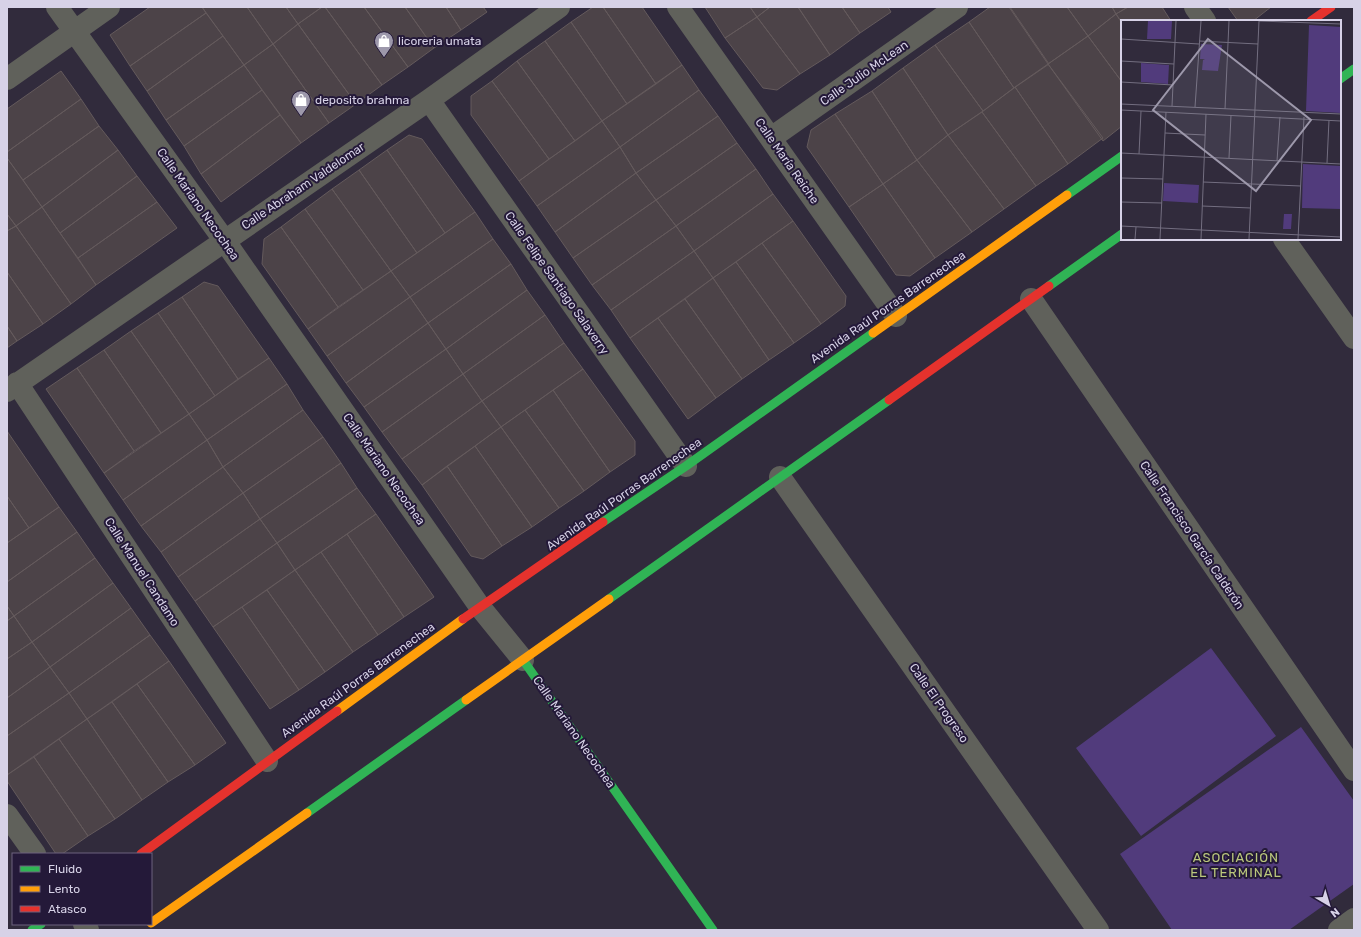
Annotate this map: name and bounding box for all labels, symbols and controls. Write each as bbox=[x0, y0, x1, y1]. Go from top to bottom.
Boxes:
inset map bbox=[1121, 20, 1341, 240]
shop icon: licoreria umata bbox=[373, 30, 395, 58]
place label: licoreria umata bbox=[398, 34, 481, 48]
street label: Calle Julio McLean bbox=[817, 37, 911, 109]
shop icon: deposito brahma bbox=[290, 89, 312, 117]
place label: deposito brahma bbox=[315, 93, 409, 107]
street label: Calle María Reiche bbox=[752, 115, 822, 207]
street label: Calle Abraham Valdelomar bbox=[239, 139, 368, 232]
street label: Calle Mariano Necochea bbox=[154, 145, 242, 263]
street label: Calle Felipe Santiago Salaverry bbox=[502, 209, 612, 357]
street label: Avenida Raúl Porras Barrenechea bbox=[808, 248, 968, 366]
street label: Calle Mariano Necochea bbox=[340, 410, 428, 528]
street label: Avenida Raúl Porras Barrenechea bbox=[544, 435, 704, 553]
street label: Calle Francisco García Calderón bbox=[1137, 458, 1247, 612]
street label: Calle Manuel Candamo bbox=[102, 515, 182, 629]
street label: Avenida Raúl Porras Barrenechea bbox=[279, 620, 437, 740]
street label: Calle El Progreso bbox=[906, 661, 972, 745]
street label: Calle Mariano Necochea bbox=[530, 673, 618, 791]
district label: ASOCIACIÓN EL TERMINAL bbox=[1190, 850, 1282, 880]
legend bbox=[12, 853, 152, 925]
text: Fluido bbox=[48, 862, 82, 876]
text: Lento bbox=[48, 882, 80, 896]
north arrow bbox=[1309, 885, 1349, 925]
text: Atasco bbox=[48, 902, 87, 916]
text: N bbox=[1328, 905, 1342, 920]

